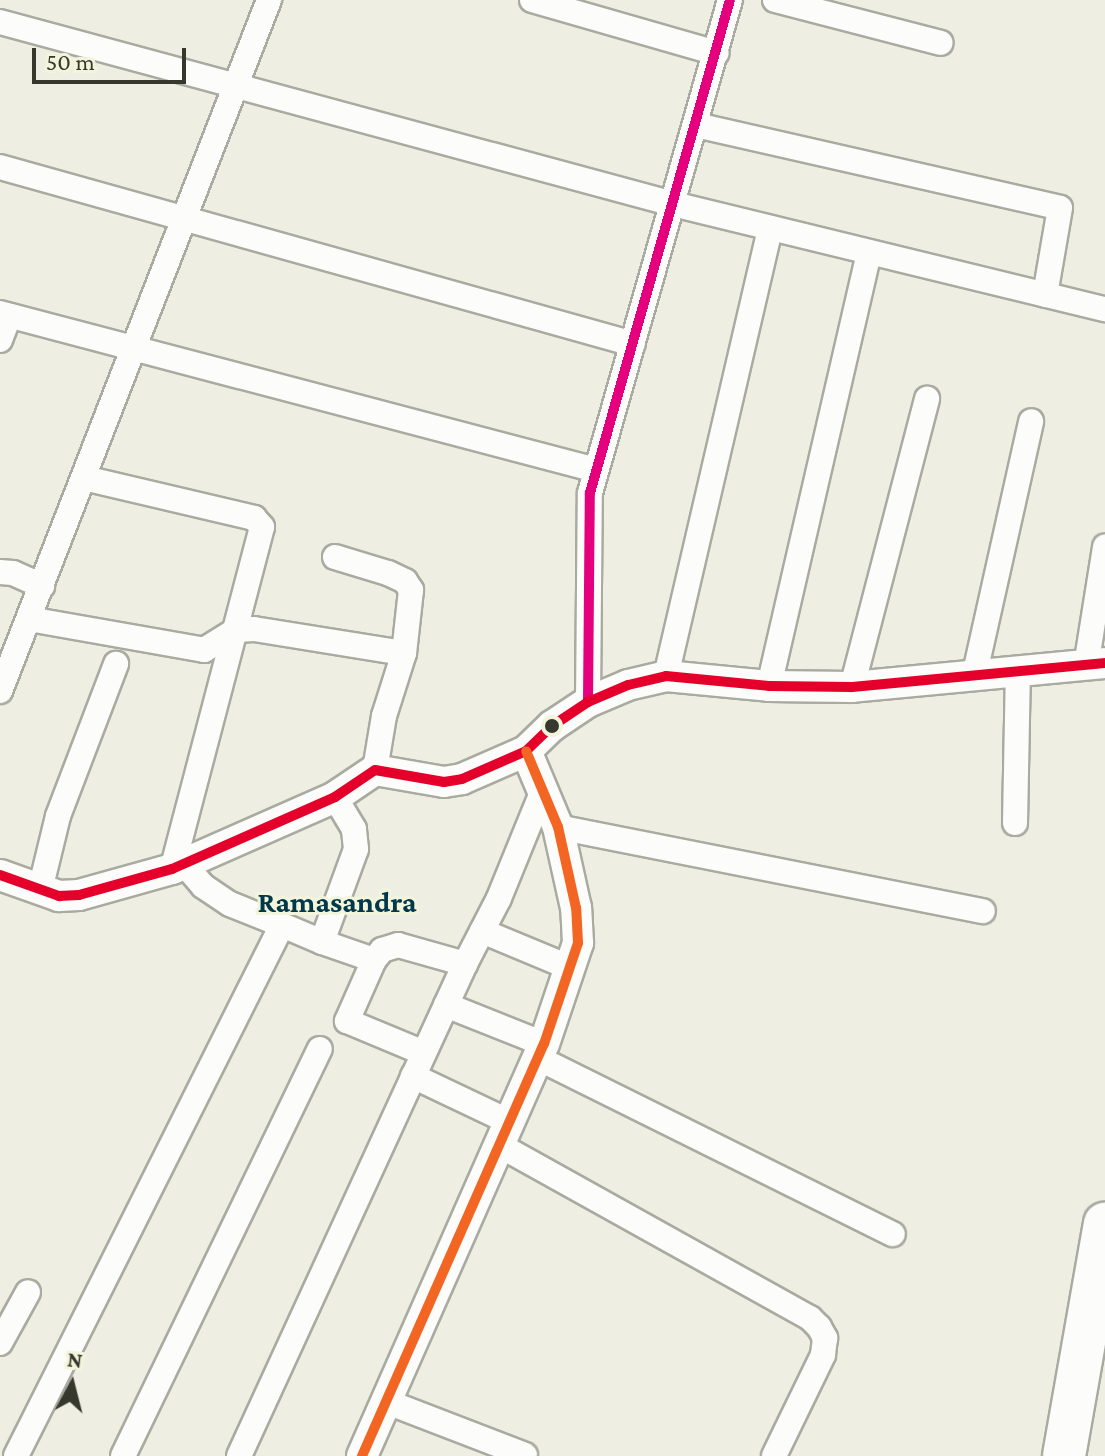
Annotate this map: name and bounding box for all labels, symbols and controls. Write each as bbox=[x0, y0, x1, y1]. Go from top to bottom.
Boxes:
scale bar bbox=[36, 32, 190, 82]
text: 50 m bbox=[46, 48, 95, 75]
unlabelled marker bbox=[544, 718, 560, 734]
district label: Ramasandra bbox=[257, 884, 417, 920]
north arrow bbox=[32, 1344, 112, 1424]
text: N bbox=[66, 1346, 84, 1373]

